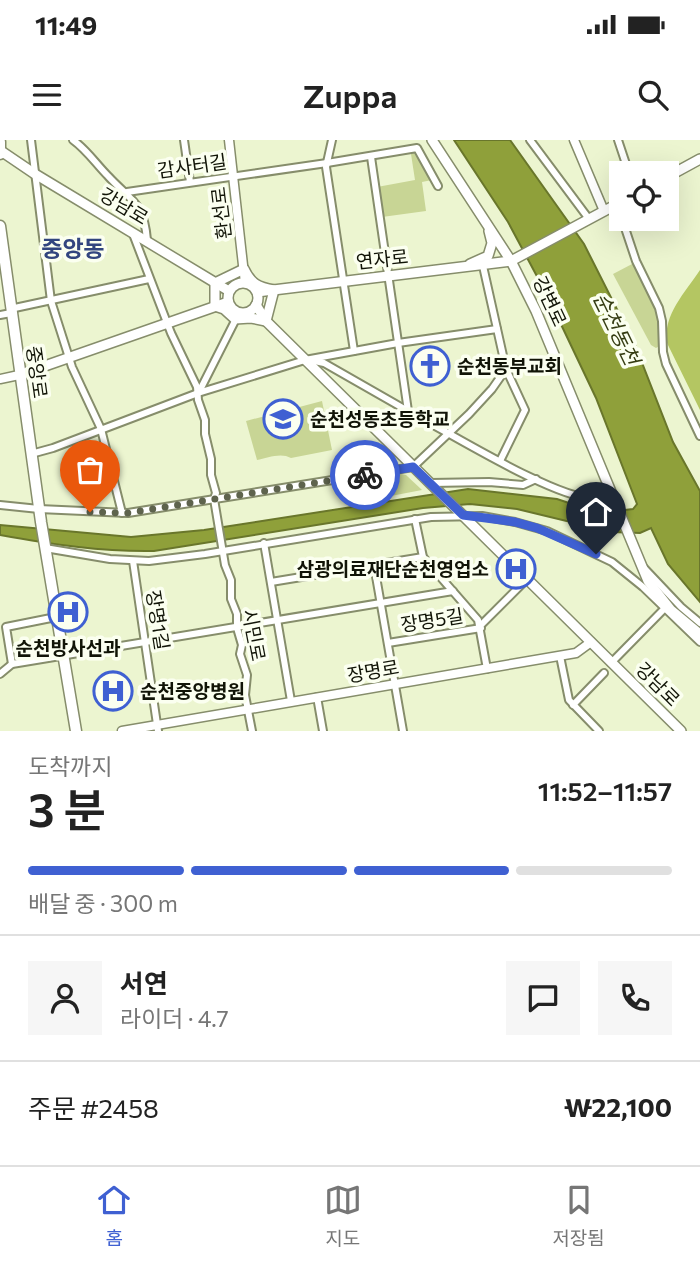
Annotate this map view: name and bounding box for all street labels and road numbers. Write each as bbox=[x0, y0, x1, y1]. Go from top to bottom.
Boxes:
street label: 감사터길 bbox=[156, 149, 228, 182]
street label: 강남로 bbox=[96, 182, 153, 229]
street label: 환선로 bbox=[206, 186, 235, 240]
street label: 연자로 bbox=[355, 244, 409, 273]
street label: 강변로 bbox=[529, 272, 572, 329]
street label: 중앙로 bbox=[22, 344, 53, 400]
street label: 장명1길 bbox=[142, 588, 175, 652]
street label: 장명5길 bbox=[399, 603, 465, 636]
street label: 시민로 bbox=[238, 607, 271, 663]
street label: 장명로 bbox=[345, 655, 401, 686]
street label: 강남로 bbox=[632, 657, 685, 710]

